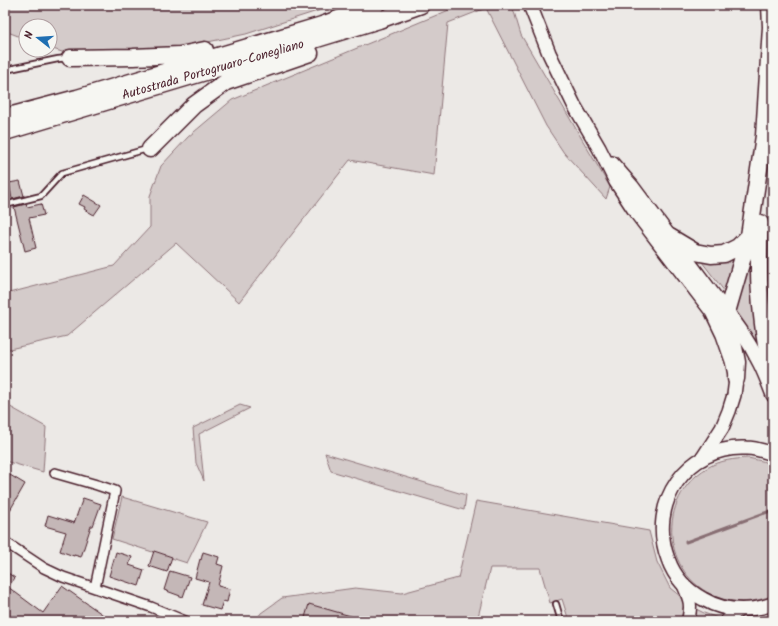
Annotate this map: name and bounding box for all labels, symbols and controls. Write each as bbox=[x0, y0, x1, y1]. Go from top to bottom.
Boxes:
north arrow bbox=[18, 18, 58, 58]
text: N bbox=[20, 29, 39, 41]
street label: Autostrada Portogruaro-Conegliano bbox=[119, 34, 307, 106]

